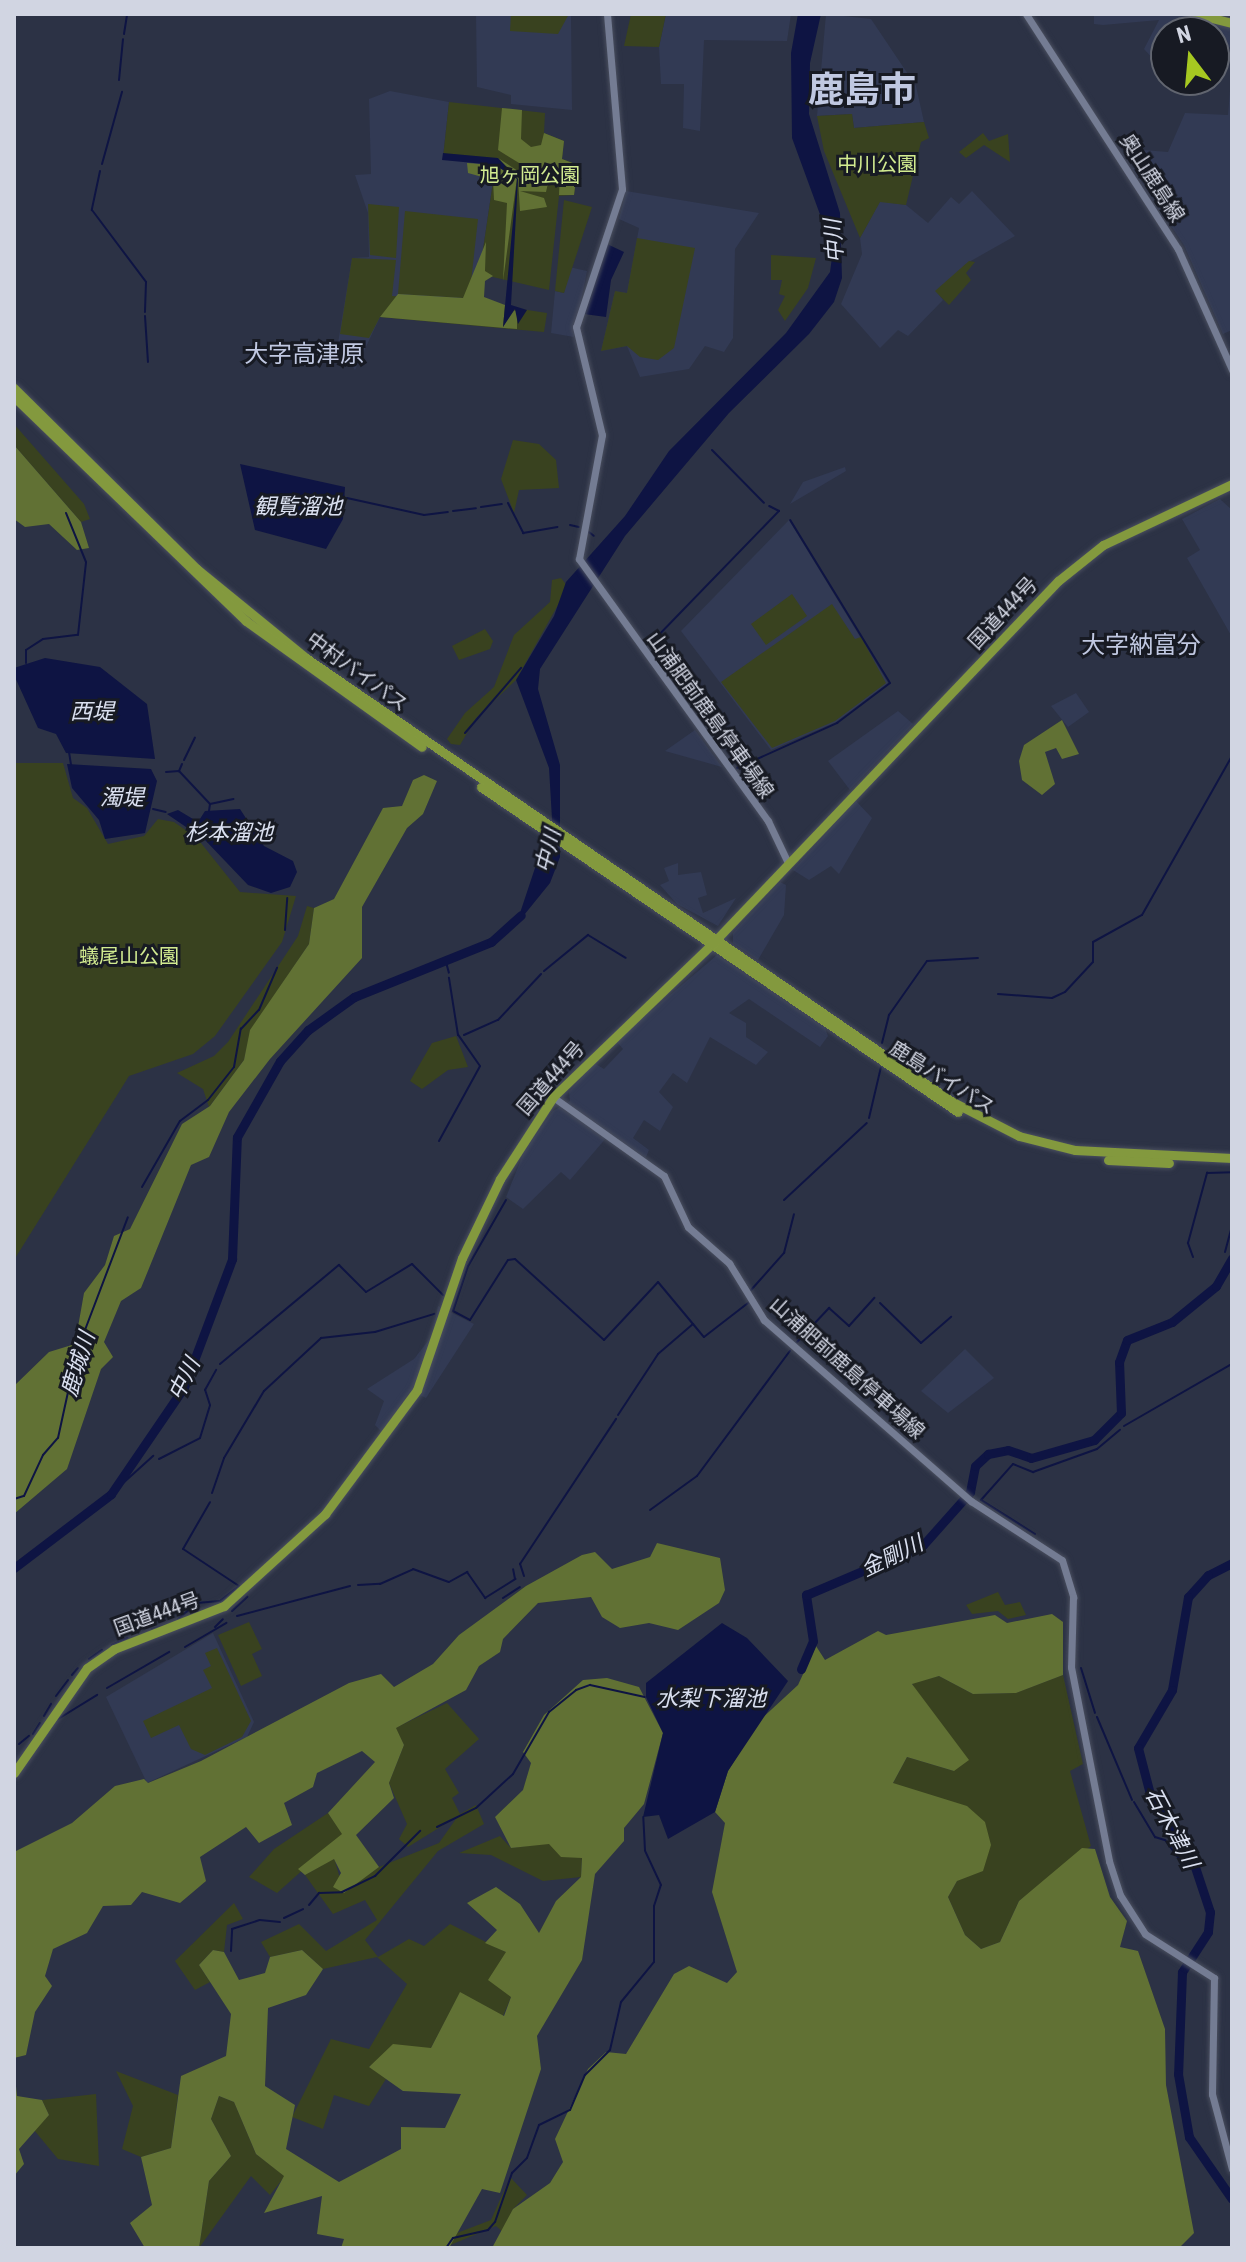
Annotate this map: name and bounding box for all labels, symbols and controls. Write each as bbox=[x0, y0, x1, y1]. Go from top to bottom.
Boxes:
north arrow bbox=[1150, 16, 1230, 96]
text: N bbox=[1174, 20, 1194, 48]
district label: 鹿島市 bbox=[808, 69, 916, 113]
street label: 奥山鹿島線 bbox=[1115, 130, 1189, 226]
park label: 中川公園 bbox=[837, 152, 917, 176]
park label: 旭ヶ岡公園 bbox=[480, 163, 580, 187]
water label: 中川 bbox=[819, 218, 849, 264]
district label: 大字高津原 bbox=[244, 341, 364, 369]
water label: 観覧溜池 bbox=[254, 494, 342, 520]
street label: 国道444号 bbox=[964, 572, 1042, 654]
street label: 中村バイパス bbox=[301, 627, 413, 717]
street label: 山浦肥前鹿島停車場線 bbox=[642, 627, 778, 803]
district label: 大字納富分 bbox=[1081, 632, 1201, 660]
water label: 西堤 bbox=[70, 699, 114, 725]
water label: 濁堤 bbox=[100, 785, 144, 811]
water label: 杉本溜池 bbox=[185, 820, 273, 846]
water label: 中川 bbox=[530, 826, 566, 876]
park label: 蟻尾山公園 bbox=[79, 944, 179, 968]
street label: 国道444号 bbox=[513, 1036, 589, 1120]
street label: 鹿島バイパス bbox=[885, 1036, 999, 1120]
street label: 山浦肥前鹿島停車場線 bbox=[765, 1292, 929, 1444]
water label: 鹿城川 bbox=[56, 1329, 100, 1399]
water label: 中川 bbox=[162, 1353, 206, 1405]
water label: 金剛川 bbox=[857, 1530, 927, 1582]
street label: 国道444号 bbox=[111, 1587, 203, 1641]
water label: 水梨下溜池 bbox=[656, 1686, 766, 1712]
water label: 石木津川 bbox=[1140, 1783, 1204, 1873]

